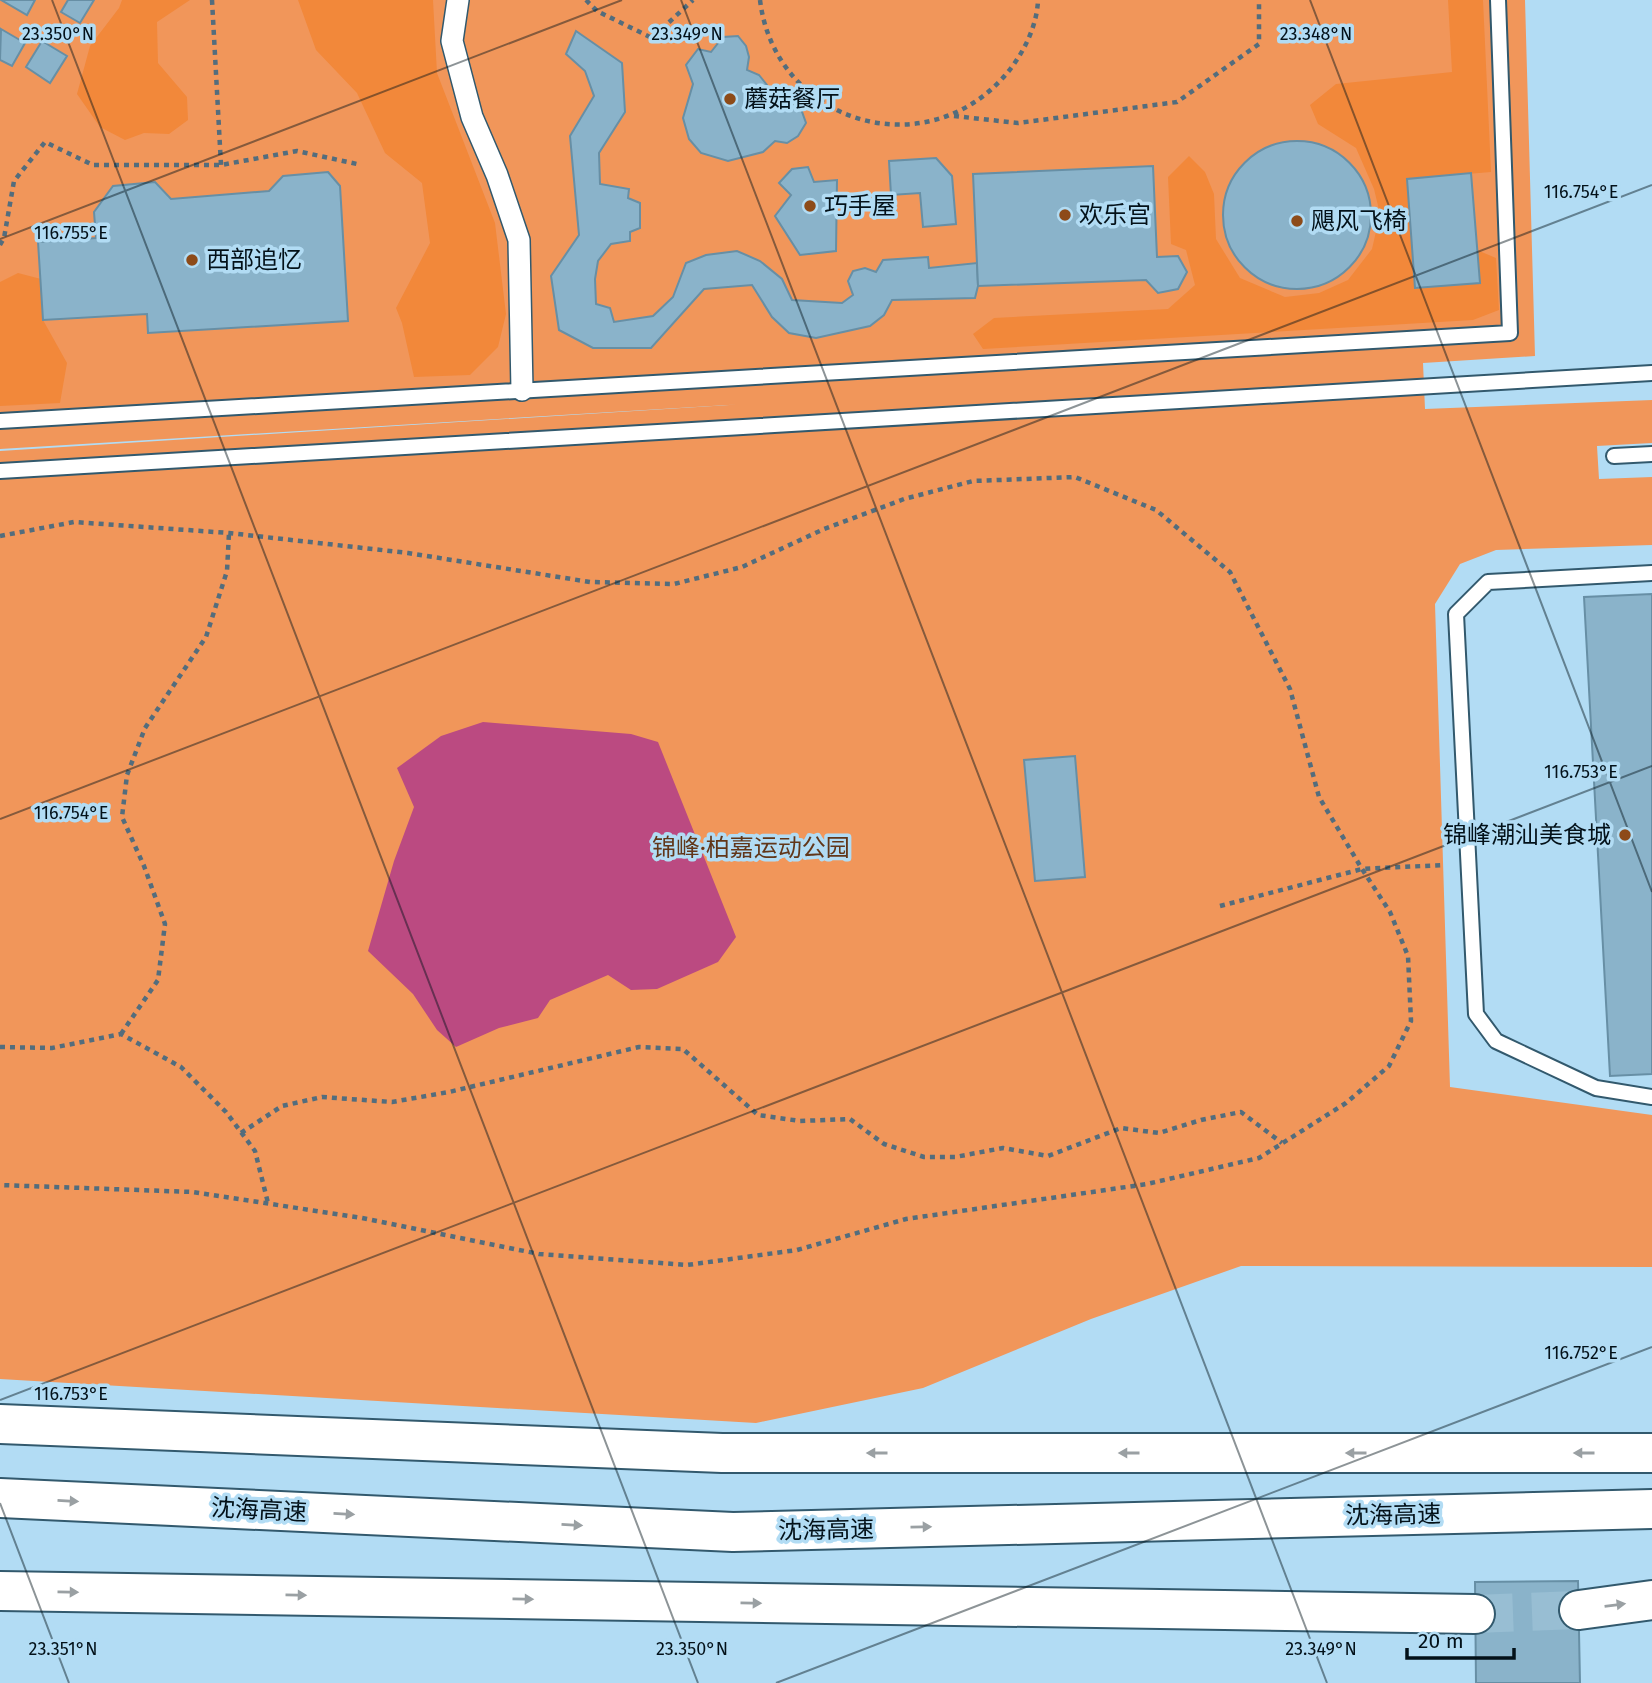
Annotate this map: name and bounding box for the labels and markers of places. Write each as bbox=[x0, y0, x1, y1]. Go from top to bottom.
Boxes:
place label: 蘑菇餐厅 bbox=[744, 85, 840, 113]
marker: 蘑菇餐厅 bbox=[722, 91, 738, 107]
place label: 巧手屋 bbox=[824, 192, 896, 220]
marker: 巧手屋 bbox=[802, 198, 818, 214]
place label: 欢乐宫 bbox=[1079, 201, 1151, 229]
marker: 欢乐宫 bbox=[1057, 207, 1073, 223]
place label: 飓风飞椅 bbox=[1311, 207, 1407, 235]
marker: 飓风飞椅 bbox=[1289, 213, 1305, 229]
place label: 西部追忆 bbox=[206, 246, 302, 274]
marker: 西部追忆 bbox=[184, 252, 200, 268]
place label: 锦峰潮汕美食城 bbox=[1443, 821, 1611, 849]
marker: 锦峰潮汕美食城 bbox=[1617, 827, 1633, 843]

